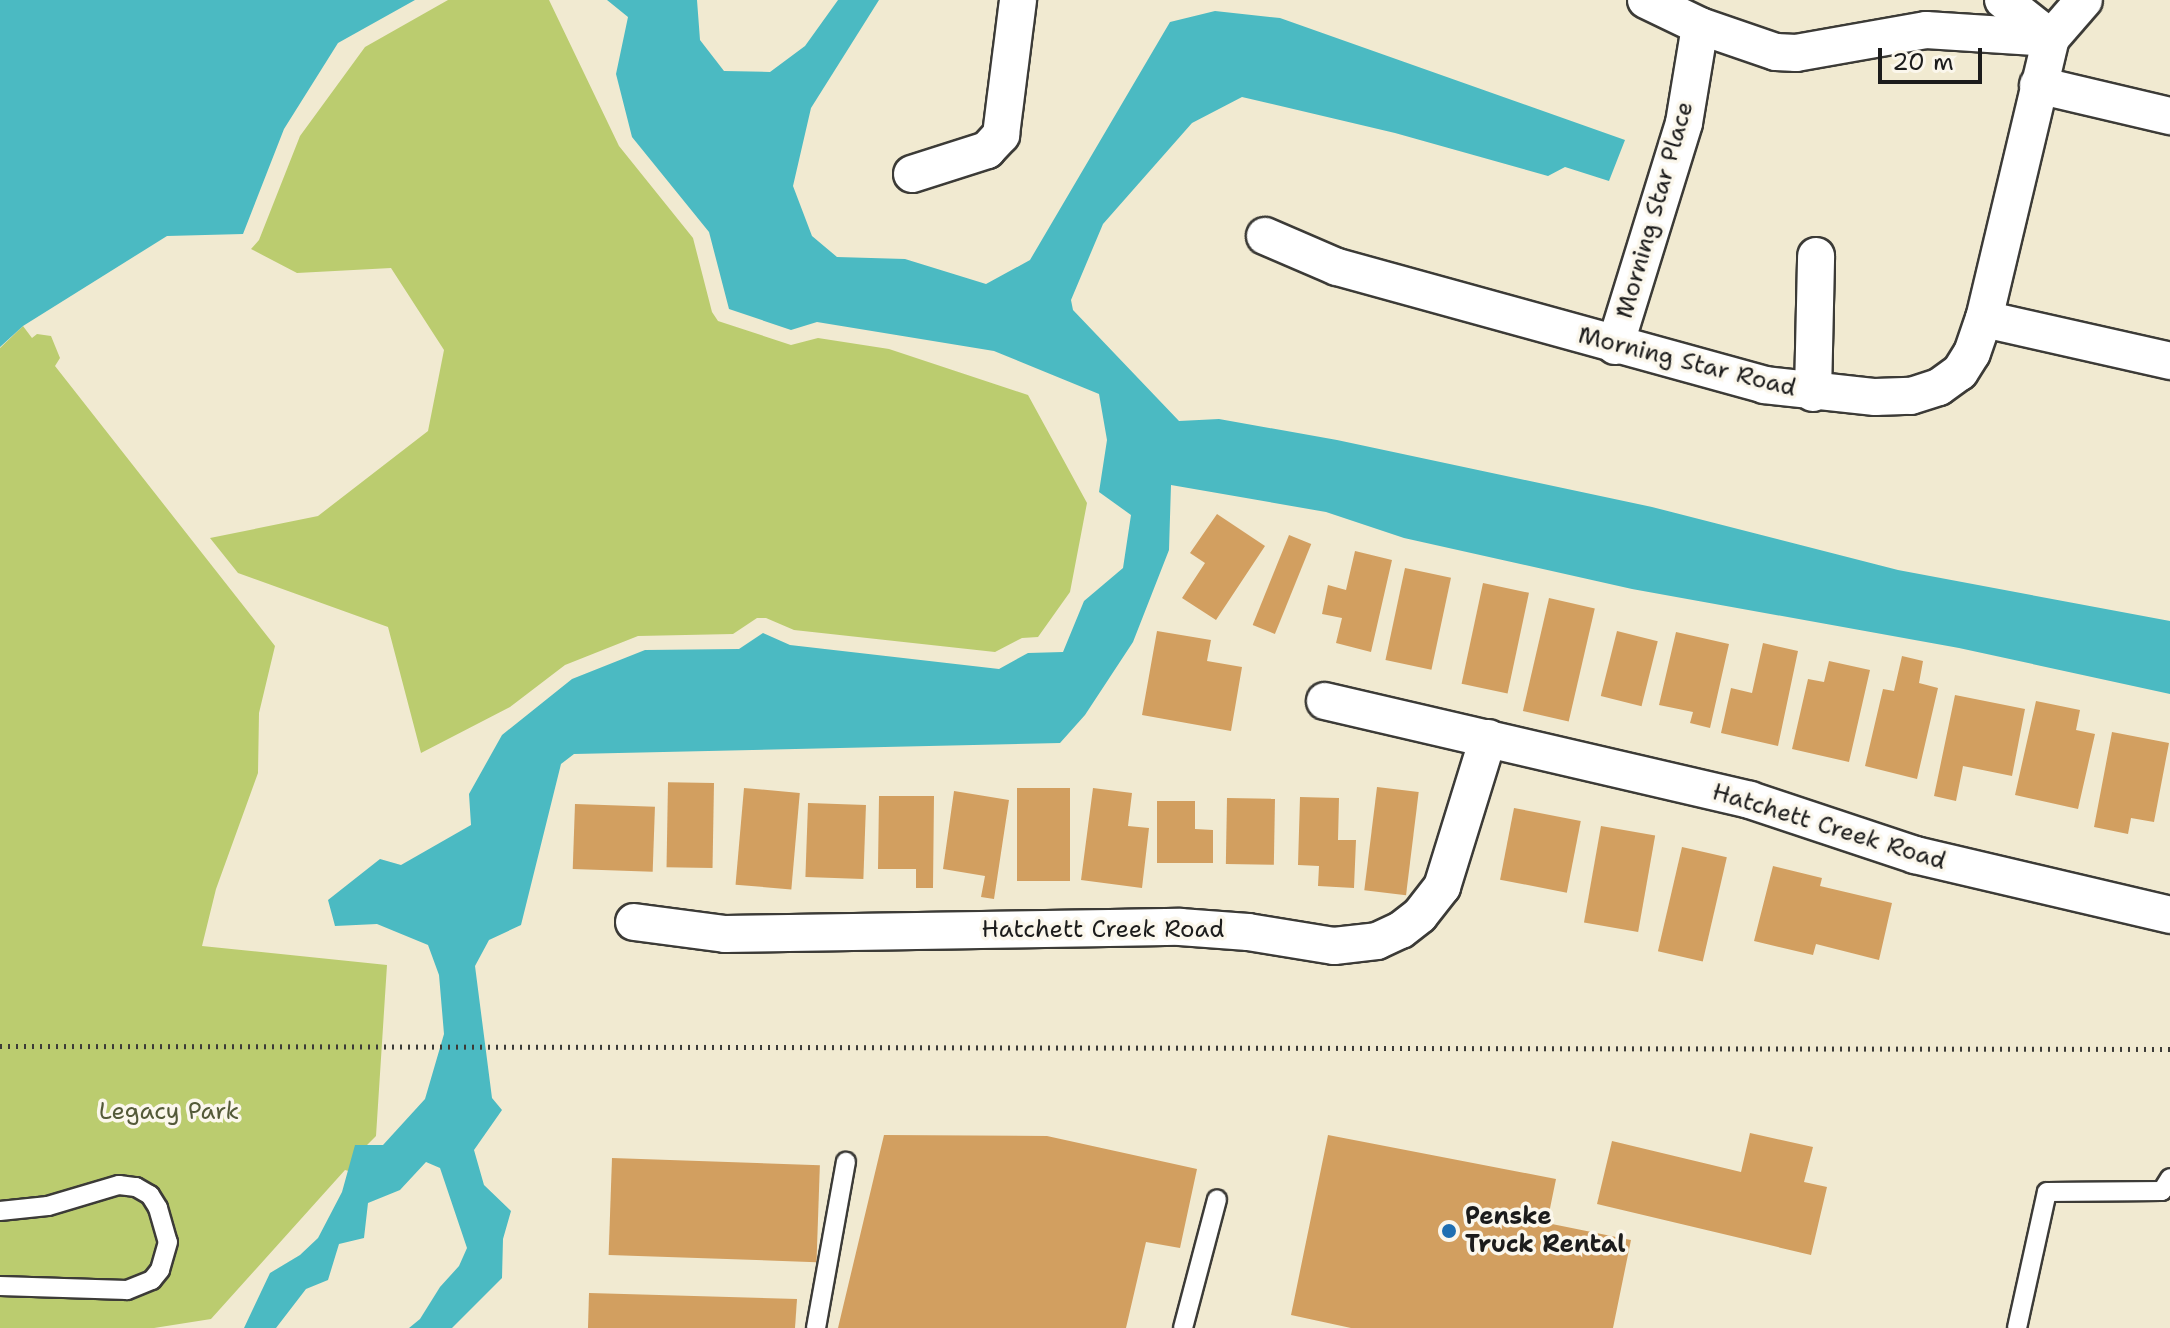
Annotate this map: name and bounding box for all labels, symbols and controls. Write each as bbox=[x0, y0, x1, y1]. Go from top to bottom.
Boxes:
scale bar bbox=[1882, 32, 1986, 82]
text: 20 m bbox=[1892, 46, 1954, 78]
street label: Morning Star Place bbox=[1610, 98, 1700, 322]
street label: Morning Star Road bbox=[1575, 321, 1799, 403]
street label: Hatchett Creek Road bbox=[1709, 778, 1949, 876]
street label: Hatchett Creek Road bbox=[982, 916, 1224, 944]
park label: Legacy Park bbox=[99, 1098, 239, 1126]
place label: Penske Truck Rental bbox=[1465, 1203, 1626, 1259]
marker: Penske Truck Rental bbox=[1440, 1222, 1458, 1240]

